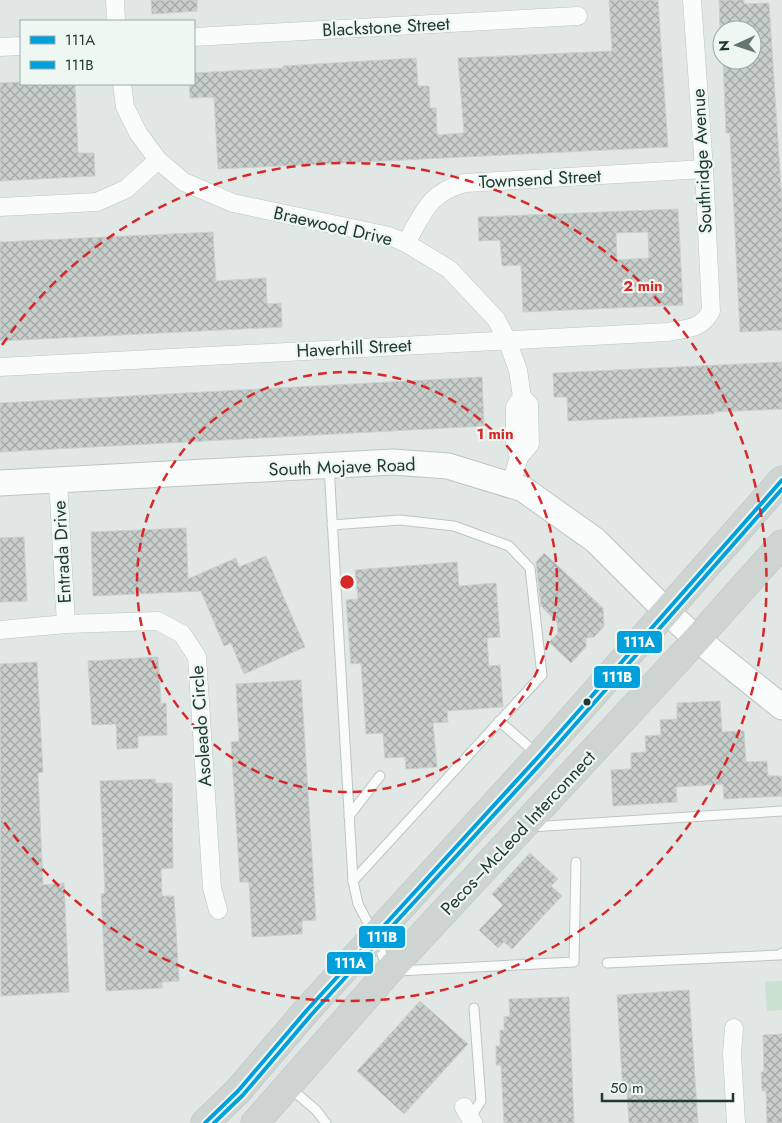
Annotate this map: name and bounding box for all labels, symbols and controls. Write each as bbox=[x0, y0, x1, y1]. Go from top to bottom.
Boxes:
street label: Blackstone Street bbox=[321, 11, 451, 43]
legend bbox=[20, 20, 195, 85]
north arrow bbox=[712, 20, 762, 70]
text: 111A bbox=[65, 29, 95, 51]
text: N bbox=[714, 40, 734, 52]
text: 111B bbox=[65, 54, 94, 76]
street label: Southridge Avenue bbox=[685, 88, 719, 234]
street label: Townsend Street bbox=[478, 163, 602, 195]
street label: Braewood Drive bbox=[271, 200, 395, 252]
text: 2 min bbox=[623, 275, 663, 297]
street label: Haverhill Street bbox=[296, 332, 413, 364]
text: 1 min bbox=[476, 423, 514, 445]
street label: South Mojave Road bbox=[268, 451, 416, 483]
street label: Entrada Drive bbox=[46, 500, 78, 604]
centre of rings bbox=[338, 573, 356, 591]
line badge: 111A bbox=[616, 630, 663, 654]
text: 111A bbox=[623, 632, 656, 652]
street label: Asoleado Circle bbox=[184, 665, 218, 787]
line badge: 111B bbox=[593, 665, 641, 689]
text: 111B bbox=[602, 667, 632, 687]
unlabelled marker bbox=[582, 697, 592, 707]
street label: Pecos–McLeod Interconnect bbox=[435, 744, 602, 921]
line badge: 111B bbox=[358, 925, 406, 949]
text: 111B bbox=[367, 927, 397, 947]
line badge: 111A bbox=[326, 951, 374, 975]
text: 111A bbox=[334, 953, 367, 973]
scale bar bbox=[602, 1070, 733, 1102]
text: 50 m bbox=[610, 1077, 644, 1099]

